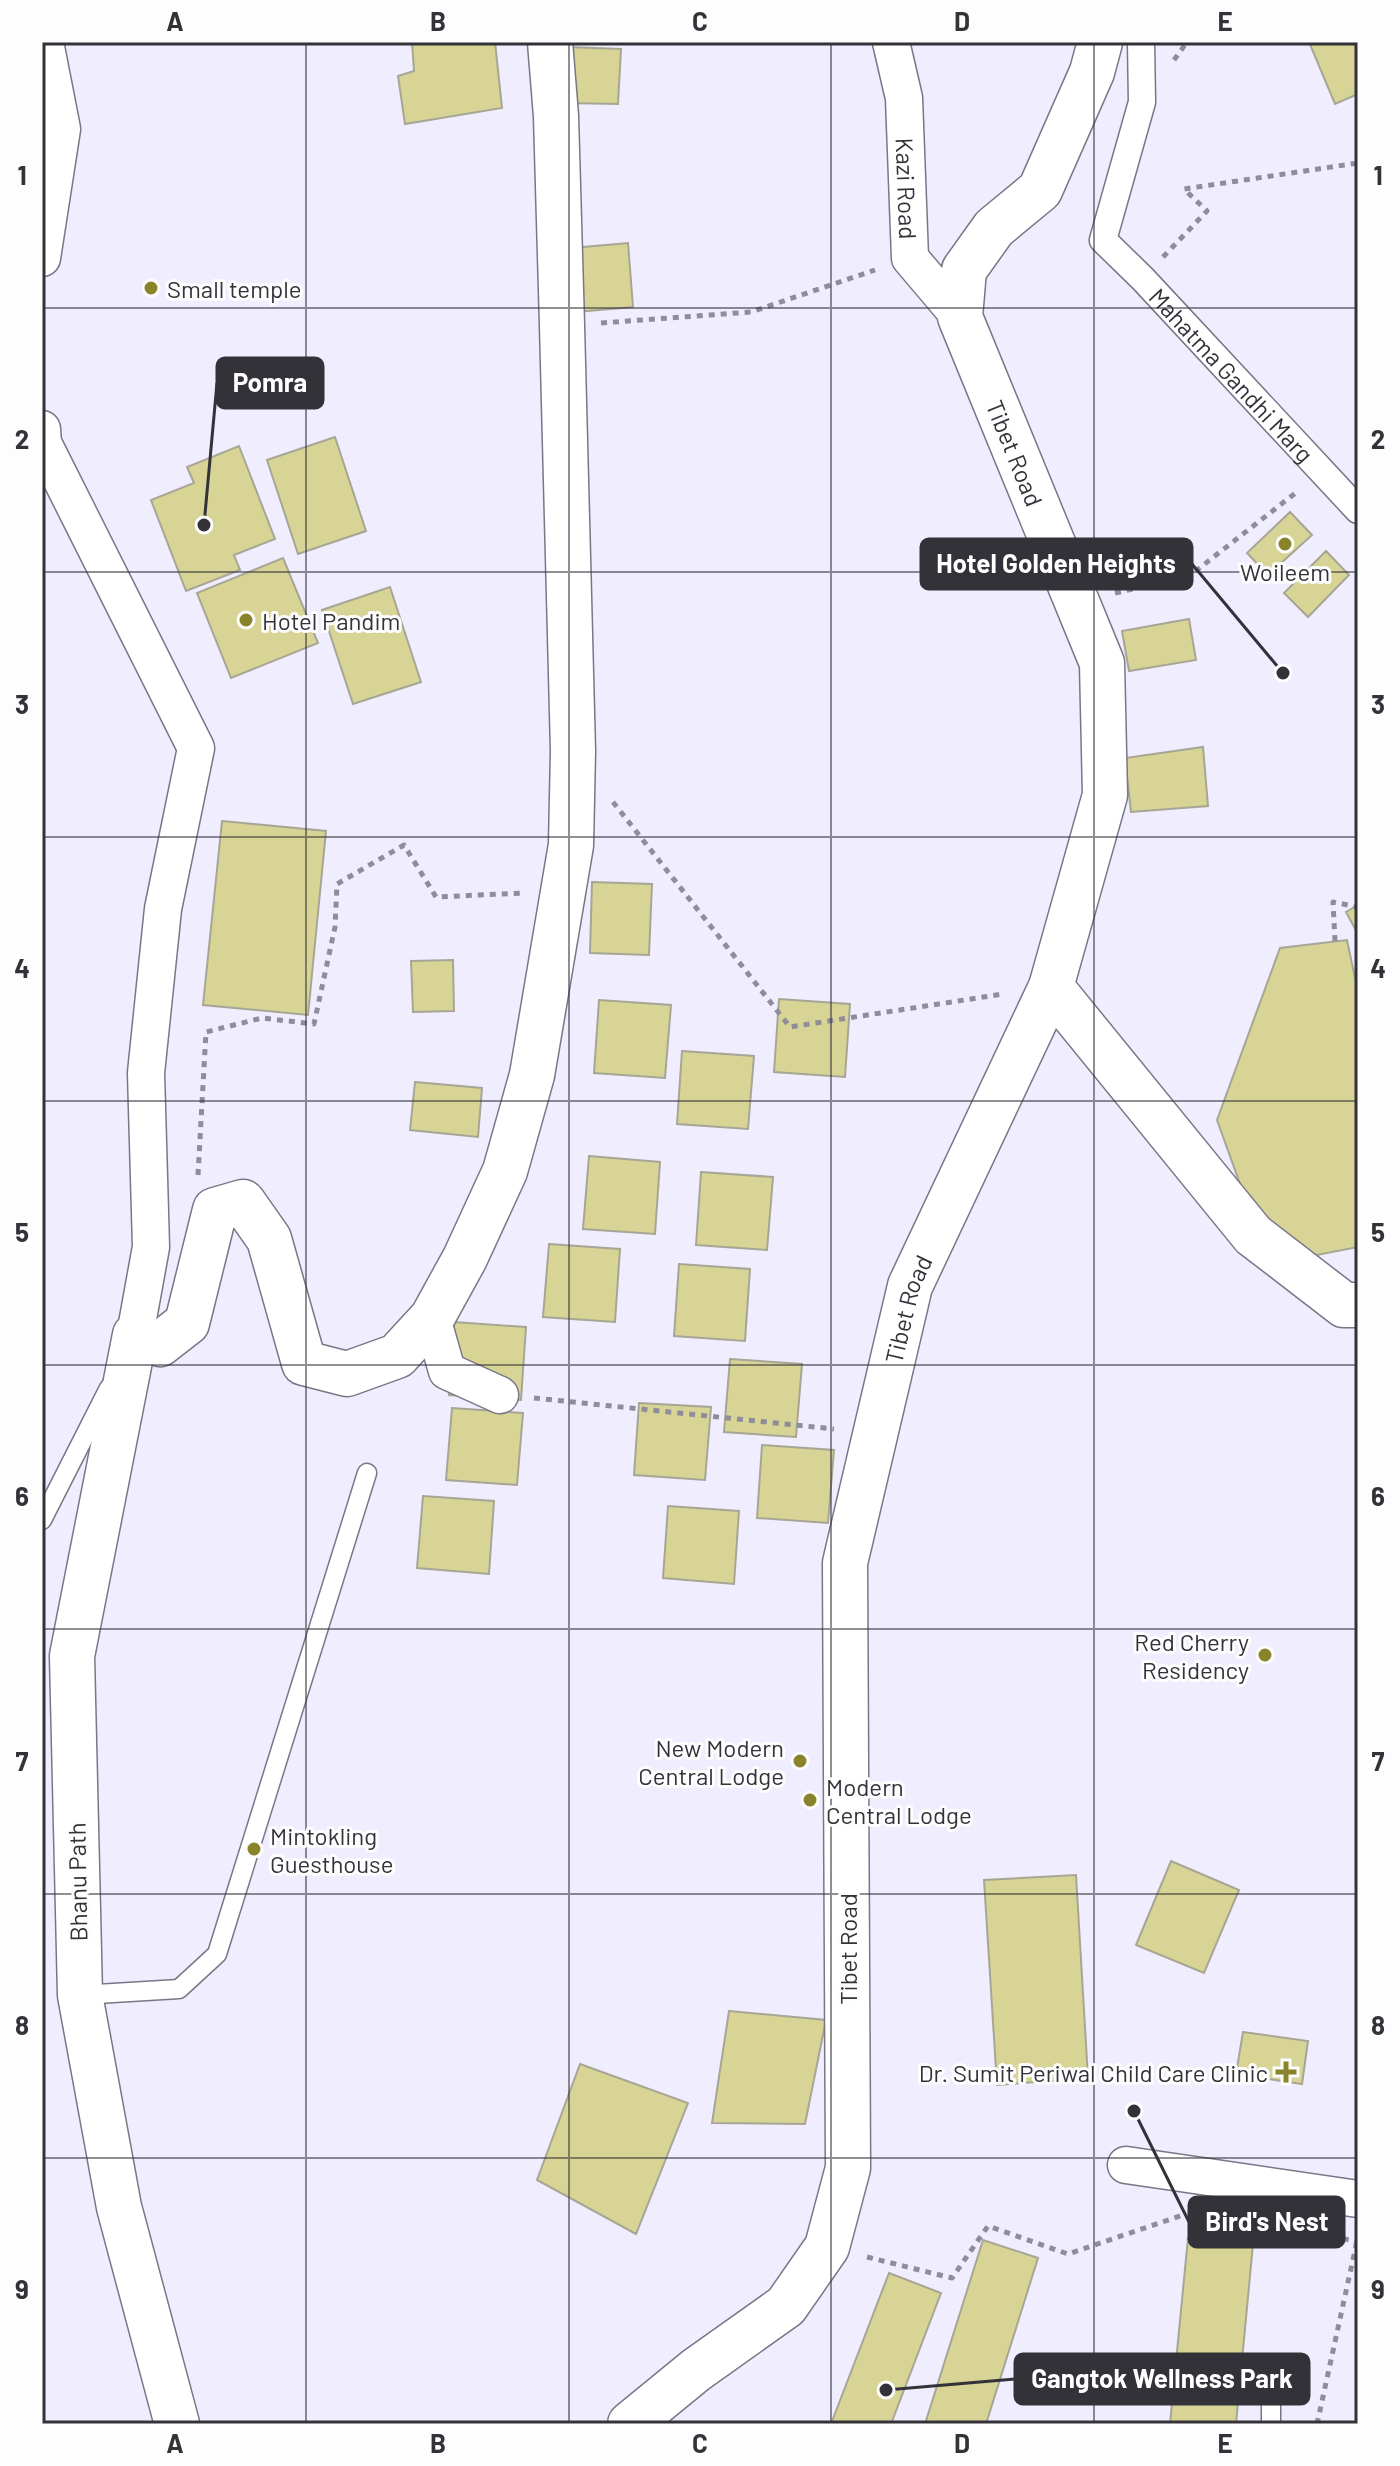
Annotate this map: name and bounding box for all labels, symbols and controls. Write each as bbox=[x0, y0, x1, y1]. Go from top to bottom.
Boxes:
text: A bbox=[166, 5, 184, 36]
text: B bbox=[430, 5, 446, 36]
text: C bbox=[692, 5, 708, 36]
text: D bbox=[954, 5, 970, 36]
text: E bbox=[1217, 5, 1233, 36]
street label: Kazi Road bbox=[891, 137, 924, 240]
text: 1 bbox=[17, 159, 27, 190]
text: 1 bbox=[1373, 159, 1383, 190]
place label: Small temple bbox=[167, 274, 302, 303]
marker: Small temple bbox=[142, 279, 160, 297]
street label: Mahatma Gandhi Marg bbox=[1144, 282, 1320, 468]
callout: Pomra bbox=[217, 358, 323, 408]
text: Pomra bbox=[233, 366, 307, 397]
street label: Tibet Road bbox=[981, 396, 1049, 510]
text: 2 bbox=[15, 423, 29, 454]
text: 2 bbox=[1371, 423, 1385, 454]
marker: Woileem bbox=[1276, 535, 1294, 553]
callout: Hotel Golden Heights bbox=[921, 539, 1192, 589]
text: Hotel Golden Heights bbox=[936, 547, 1176, 578]
place label: Woileem bbox=[1240, 557, 1330, 586]
place label: Hotel Pandim bbox=[262, 606, 400, 635]
marker: Hotel Pandim bbox=[237, 611, 255, 629]
text: 3 bbox=[15, 688, 29, 719]
text: 3 bbox=[1371, 688, 1385, 719]
text: 4 bbox=[14, 952, 30, 983]
text: 4 bbox=[1370, 952, 1386, 983]
text: 5 bbox=[15, 1216, 29, 1247]
text: 5 bbox=[1371, 1216, 1385, 1247]
street label: Tibet Road bbox=[878, 1250, 937, 1366]
text: 6 bbox=[15, 1480, 29, 1511]
text: 6 bbox=[1371, 1480, 1385, 1511]
place label: Red Cherry Residency bbox=[1134, 1627, 1249, 1684]
marker: Red Cherry Residency bbox=[1256, 1646, 1274, 1664]
place label: New Modern Central Lodge bbox=[638, 1733, 784, 1790]
text: 7 bbox=[16, 1745, 29, 1776]
text: 7 bbox=[1372, 1745, 1385, 1776]
marker: New Modern Central Lodge bbox=[791, 1752, 809, 1770]
place label: Modern Central Lodge bbox=[826, 1772, 972, 1829]
marker: Modern Central Lodge bbox=[801, 1791, 819, 1809]
place label: Mintokling Guesthouse bbox=[270, 1821, 393, 1878]
street label: Bhanu Path bbox=[61, 1822, 93, 1942]
marker: Mintokling Guesthouse bbox=[245, 1840, 263, 1858]
street label: Tibet Road bbox=[833, 1893, 862, 2005]
text: 8 bbox=[15, 2009, 29, 2040]
text: 8 bbox=[1371, 2009, 1385, 2040]
place label: Dr. Sumit Periwal Child Care Clinic bbox=[919, 2058, 1268, 2087]
marker: Dr. Sumit Periwal Child Care Clinic bbox=[1275, 2061, 1297, 2083]
callout: Bird's Nest bbox=[1189, 2197, 1344, 2247]
text: Bird's Nest bbox=[1205, 2205, 1329, 2236]
text: 9 bbox=[15, 2273, 29, 2304]
text: 9 bbox=[1371, 2273, 1385, 2304]
callout: Gangtok Wellness Park bbox=[1015, 2354, 1309, 2404]
text: Gangtok Wellness Park bbox=[1031, 2362, 1293, 2393]
text: A bbox=[166, 2427, 184, 2458]
text: B bbox=[430, 2427, 446, 2458]
text: C bbox=[692, 2427, 708, 2458]
text: D bbox=[954, 2427, 970, 2458]
text: E bbox=[1217, 2427, 1233, 2458]

